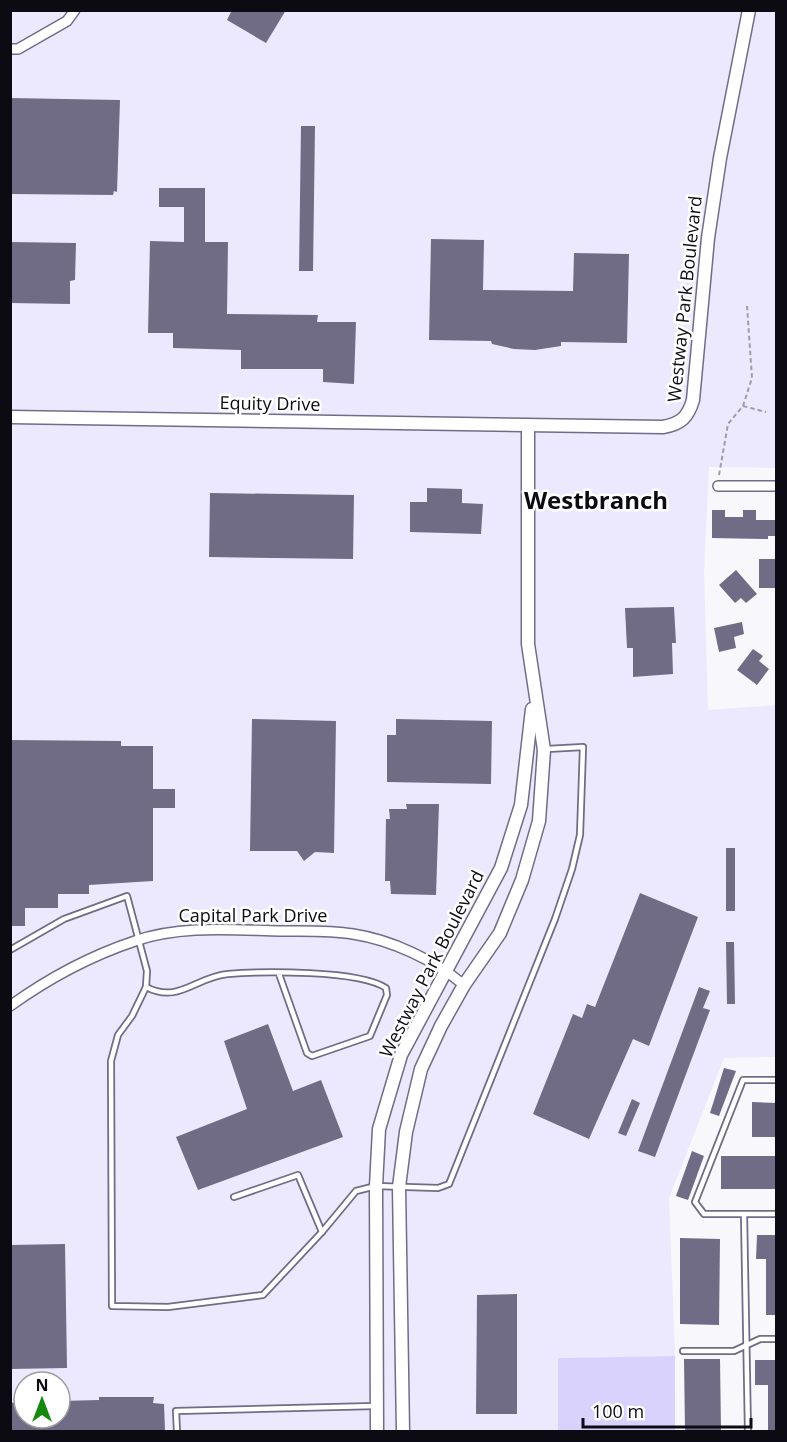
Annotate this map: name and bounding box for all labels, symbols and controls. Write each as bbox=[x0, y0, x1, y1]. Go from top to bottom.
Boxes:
street label: Westway Park Boulevard bbox=[661, 195, 707, 403]
street label: Equity Drive bbox=[219, 390, 321, 416]
district label: Westbranch bbox=[524, 483, 668, 516]
street label: Westway Park Boulevard bbox=[373, 866, 489, 1061]
street label: Capital Park Drive bbox=[179, 903, 327, 927]
north arrow bbox=[12, 1370, 72, 1430]
text: N bbox=[35, 1374, 49, 1396]
scale bar bbox=[583, 1391, 751, 1429]
text: 100 m bbox=[592, 1399, 644, 1423]

